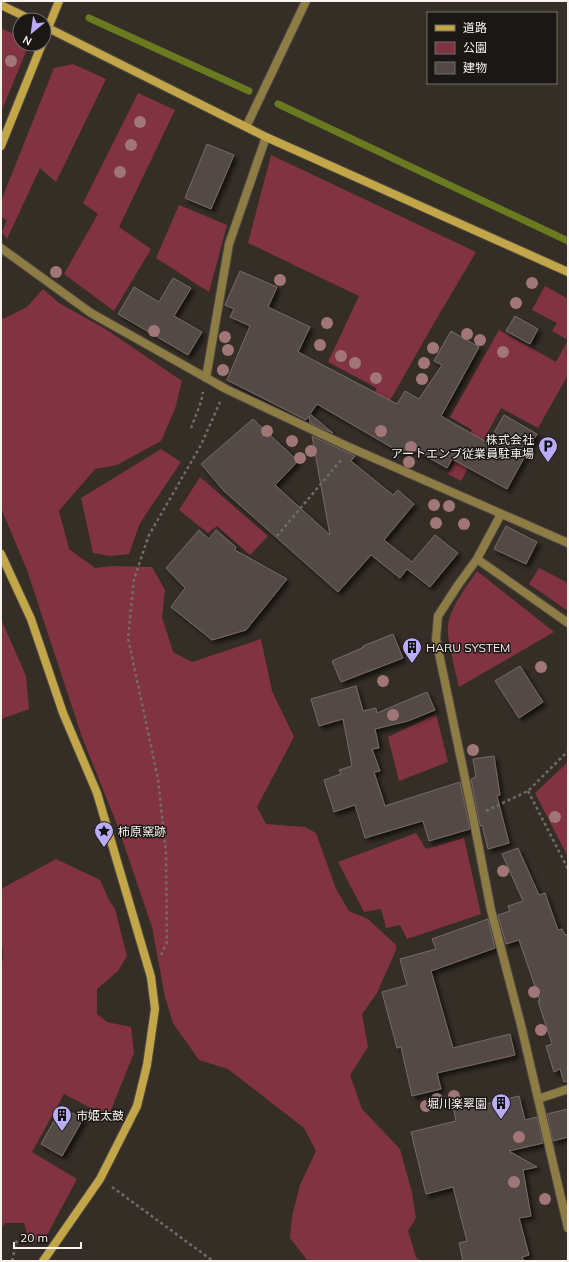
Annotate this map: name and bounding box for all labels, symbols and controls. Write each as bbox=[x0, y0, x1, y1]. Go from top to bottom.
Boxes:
north arrow bbox=[12, 12, 52, 52]
legend bbox=[427, 12, 557, 84]
text: 道路 bbox=[463, 20, 487, 35]
text: N bbox=[20, 33, 34, 49]
text: 公園 bbox=[463, 40, 487, 55]
text: 建物 bbox=[463, 60, 487, 75]
place label: 株式会社 アートエンブ従業員駐車場 bbox=[391, 432, 534, 461]
parking icon: 株式会社 アートエンブ従業員駐車場 bbox=[537, 435, 559, 463]
building icon: HARU SYSTEM bbox=[401, 636, 423, 664]
place label: HARU SYSTEM bbox=[426, 640, 510, 655]
place icon: 柿原窯跡 bbox=[93, 820, 115, 848]
place label: 柿原窯跡 bbox=[118, 824, 166, 839]
building icon: 堀川楽翠園 bbox=[490, 1092, 512, 1120]
place label: 堀川楽翠園 bbox=[427, 1096, 487, 1111]
building icon: 市姫太鼓 bbox=[51, 1104, 73, 1132]
place label: 市姫太鼓 bbox=[76, 1108, 124, 1123]
scale bar bbox=[14, 1224, 81, 1250]
text: 20 m bbox=[20, 1230, 48, 1245]

